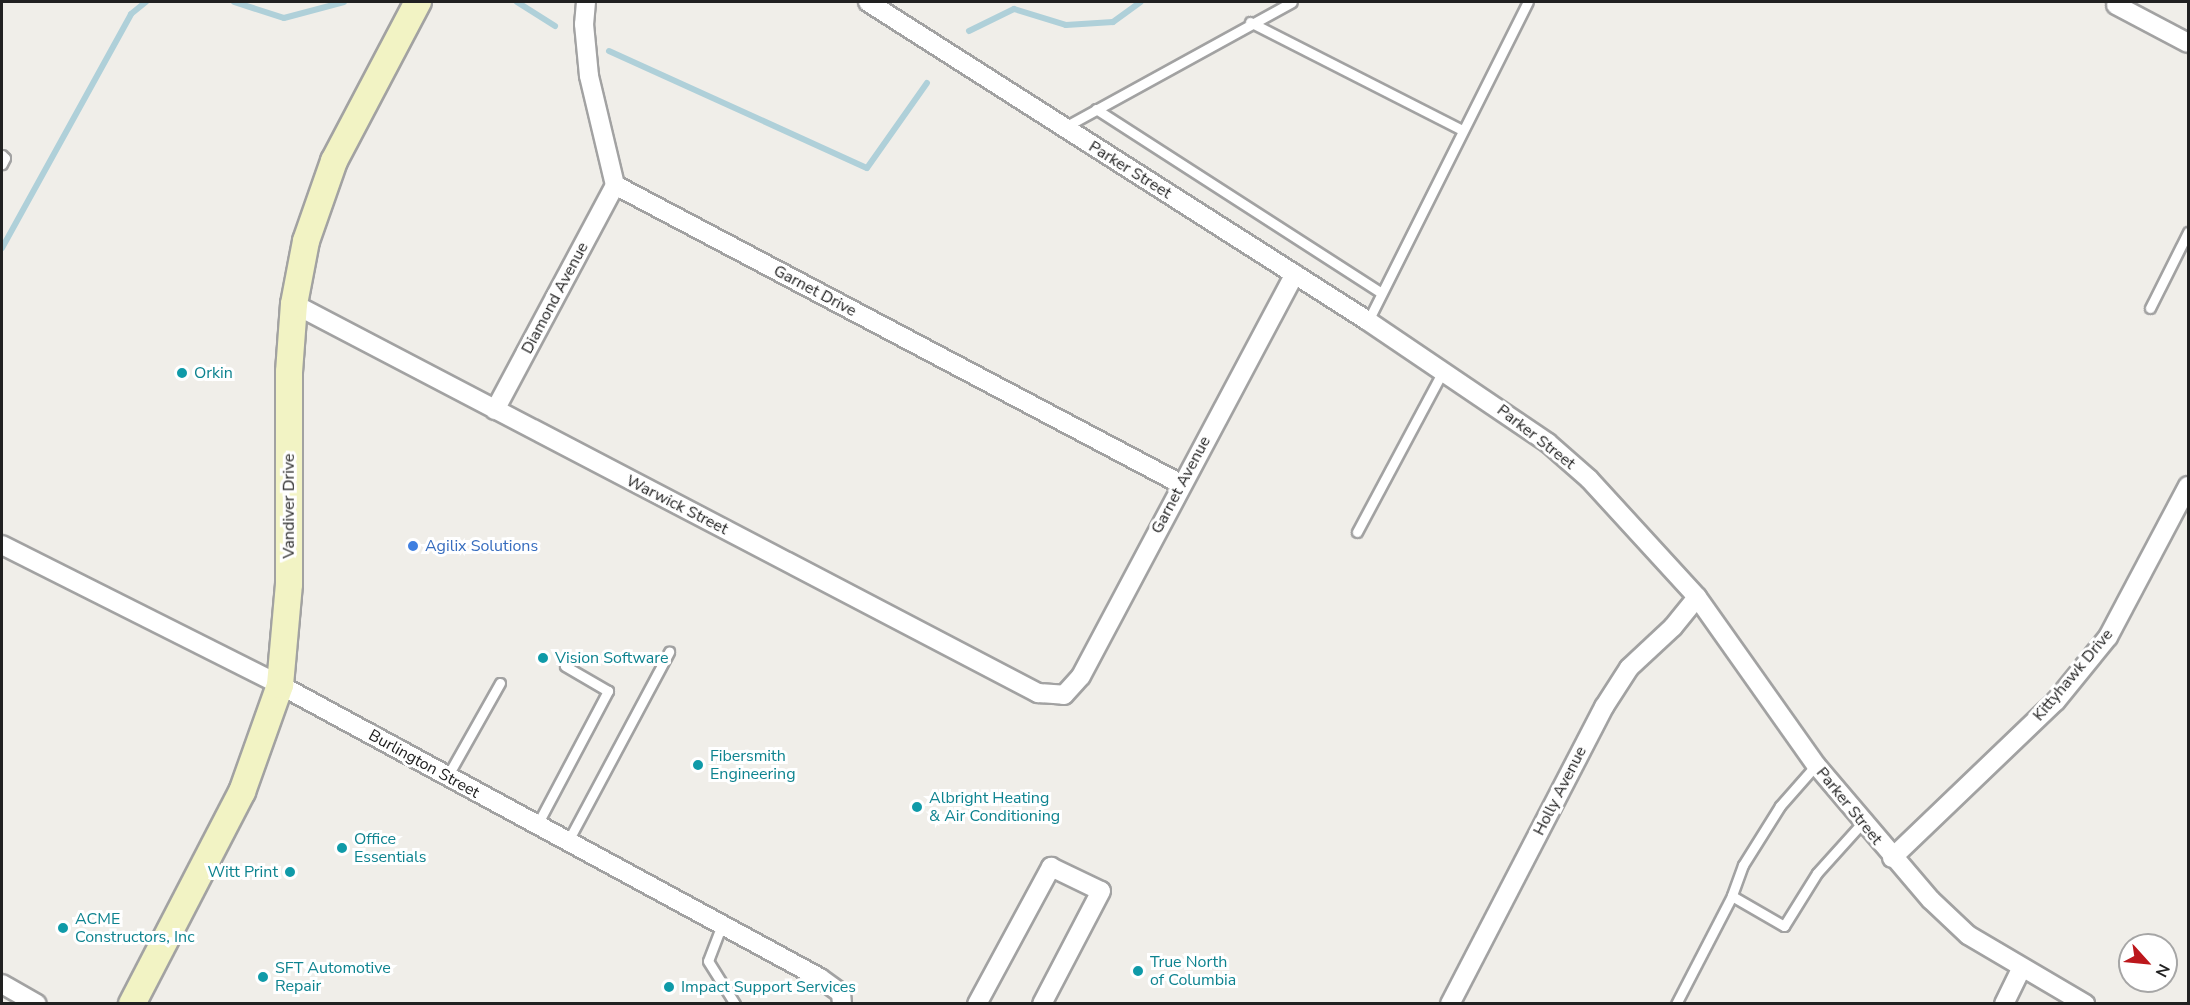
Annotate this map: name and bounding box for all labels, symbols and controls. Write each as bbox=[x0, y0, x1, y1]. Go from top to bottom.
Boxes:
street label: Parker Street bbox=[1085, 137, 1175, 203]
street label: Diamond Avenue bbox=[518, 239, 592, 357]
street label: Garnet Drive bbox=[770, 261, 860, 321]
place label: Orkin bbox=[194, 363, 233, 383]
marker: Orkin bbox=[175, 366, 189, 380]
street label: Parker Street bbox=[1493, 401, 1579, 473]
street label: Garnet Avenue bbox=[1147, 433, 1215, 537]
street label: Vandiver Drive bbox=[279, 453, 299, 559]
street label: Warwick Street bbox=[623, 471, 731, 539]
place label: Agilix Solutions bbox=[425, 536, 538, 556]
marker: Agilix Solutions bbox=[406, 539, 420, 553]
street label: Kittyhawk Drive bbox=[2029, 625, 2117, 725]
place label: Vision Software bbox=[555, 648, 668, 668]
marker: Vision Software bbox=[536, 651, 550, 665]
street label: Burlington Street bbox=[365, 726, 483, 802]
street label: Holly Avenue bbox=[1529, 743, 1591, 839]
place label: Fibersmith Engineering bbox=[710, 746, 796, 784]
marker: Fibersmith Engineering bbox=[691, 758, 705, 772]
street label: Parker Street bbox=[1812, 764, 1886, 848]
place label: Albright Heating & Air Conditioning bbox=[929, 788, 1060, 826]
marker: Albright Heating & Air Conditioning bbox=[910, 800, 924, 814]
place label: Office Essentials bbox=[354, 829, 426, 867]
marker: Office Essentials bbox=[335, 841, 349, 855]
place label: Witt Print bbox=[207, 862, 278, 882]
marker: Witt Print bbox=[283, 865, 297, 879]
place label: ACME Constructors, Inc bbox=[75, 909, 195, 947]
marker: ACME Constructors, Inc bbox=[56, 921, 70, 935]
north arrow bbox=[2118, 933, 2178, 993]
place label: True North of Columbia bbox=[1150, 952, 1236, 990]
place label: SFT Automotive Repair bbox=[275, 958, 391, 996]
text: N bbox=[2150, 960, 2175, 981]
marker: True North of Columbia bbox=[1131, 964, 1145, 978]
marker: SFT Automotive Repair bbox=[256, 970, 270, 984]
place label: Impact Support Services bbox=[681, 977, 856, 997]
marker: Impact Support Services bbox=[662, 980, 676, 994]

